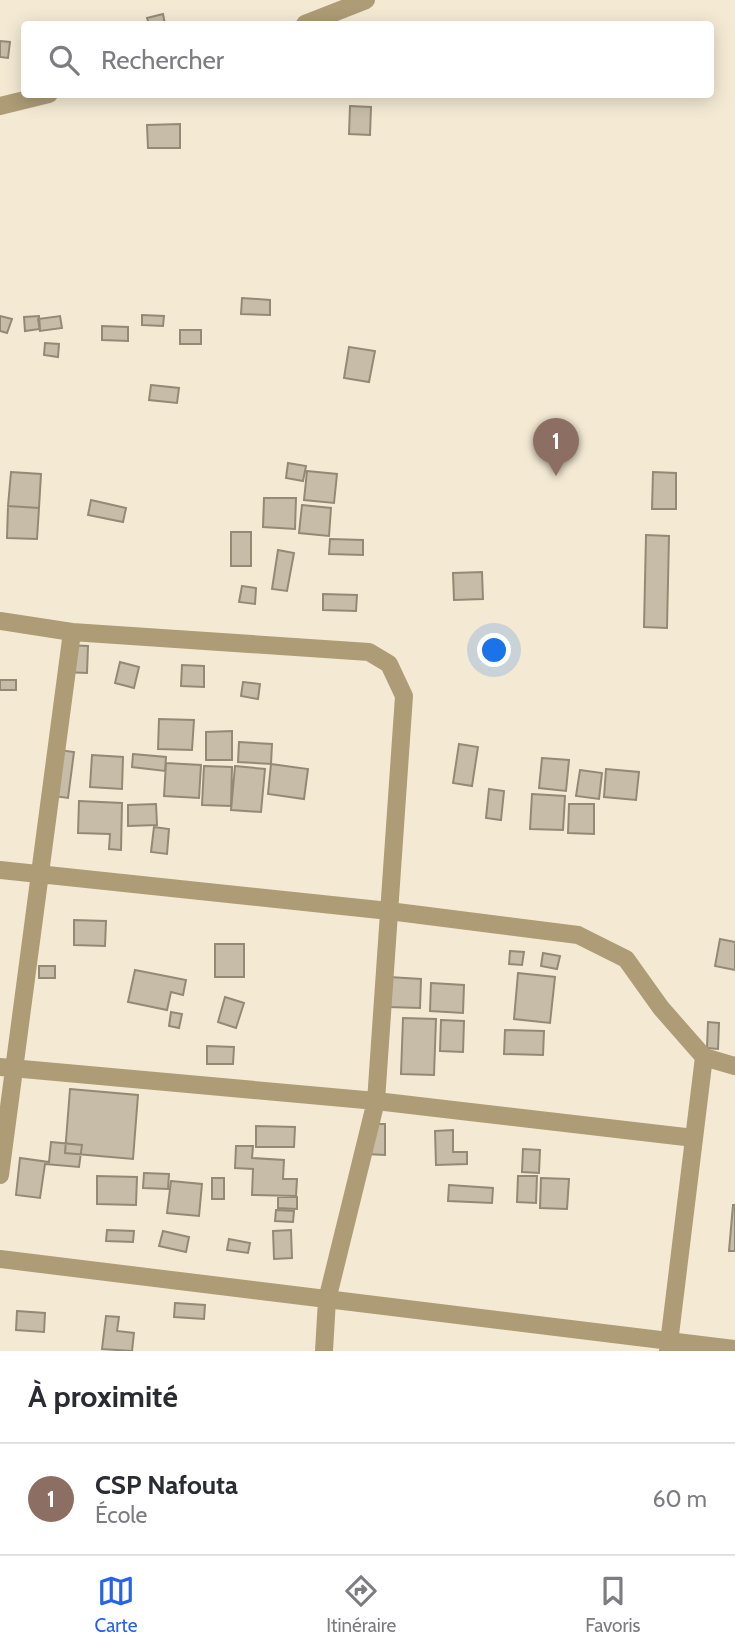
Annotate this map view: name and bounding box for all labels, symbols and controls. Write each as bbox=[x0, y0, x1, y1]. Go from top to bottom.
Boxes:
search box bbox=[21, 21, 714, 98]
icon: search bbox=[45, 41, 83, 79]
text: Rechercher bbox=[101, 44, 224, 76]
pin: 1 bbox=[533, 418, 579, 476]
your location bbox=[477, 633, 511, 667]
text: À proximité bbox=[28, 1378, 178, 1415]
text: CSP Nafouta bbox=[95, 1469, 238, 1501]
text: 1 bbox=[47, 1485, 55, 1513]
text: 60 m bbox=[653, 1485, 707, 1513]
text: École bbox=[95, 1501, 147, 1529]
tab: Carte bbox=[94, 1572, 137, 1637]
tab: Itinéraire bbox=[326, 1572, 396, 1637]
tab: Favoris bbox=[585, 1572, 640, 1637]

